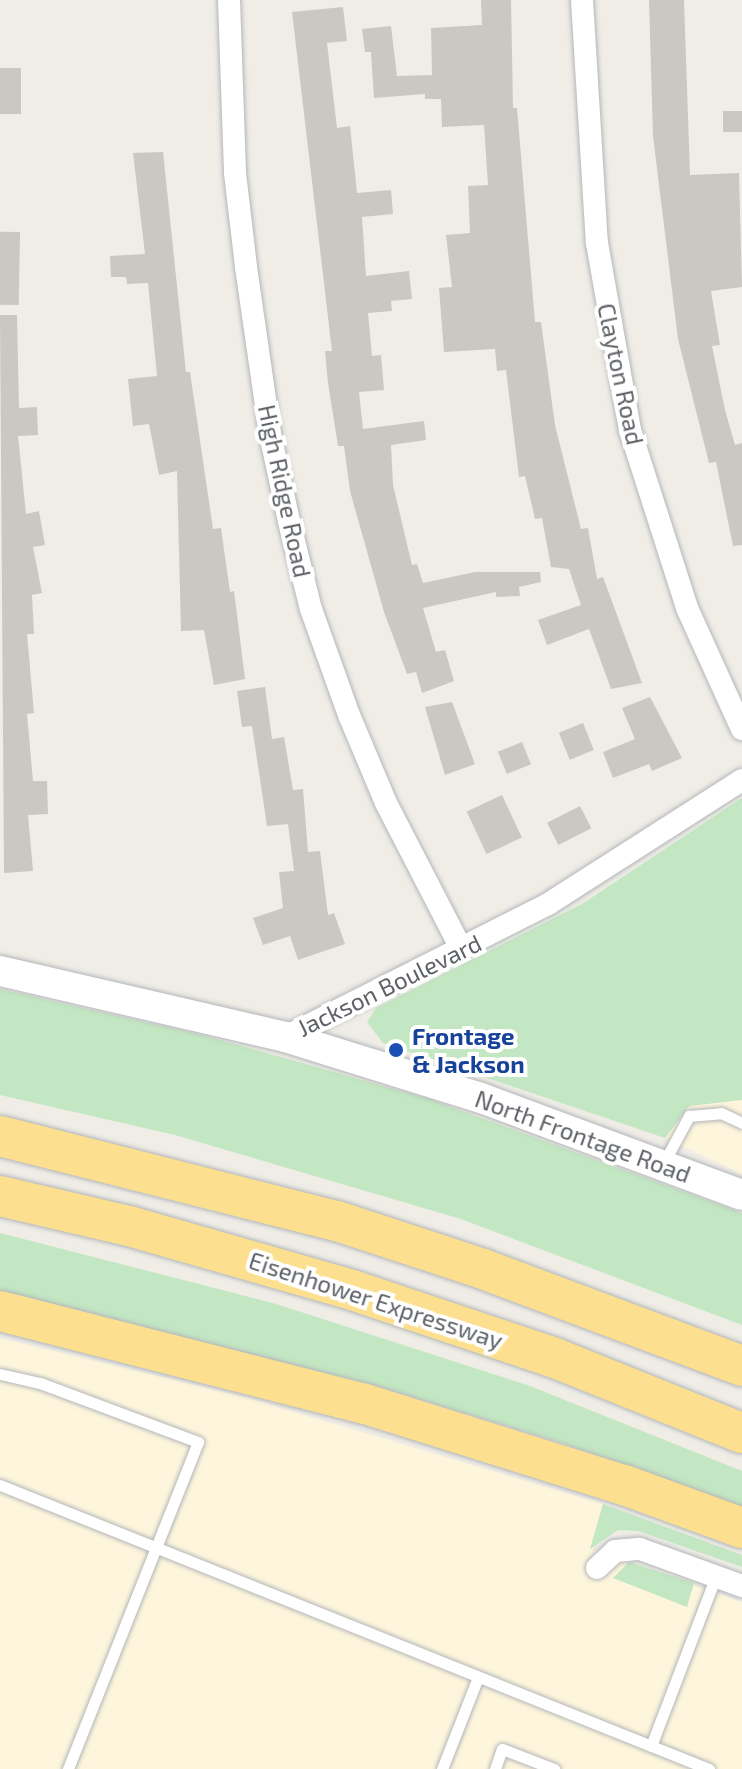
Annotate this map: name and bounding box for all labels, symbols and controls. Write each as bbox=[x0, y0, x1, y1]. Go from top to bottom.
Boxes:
street label: Clayton Road bbox=[592, 301, 650, 447]
street label: High Ridge Road bbox=[253, 402, 317, 580]
street label: Jackson Boulevard bbox=[292, 928, 486, 1042]
place label: Frontage & Jackson bbox=[412, 1022, 525, 1078]
marker: Frontage & Jackson bbox=[387, 1041, 405, 1059]
street label: North Frontage Road bbox=[471, 1084, 695, 1188]
street label: Eisenhower Expressway bbox=[245, 1245, 507, 1355]

